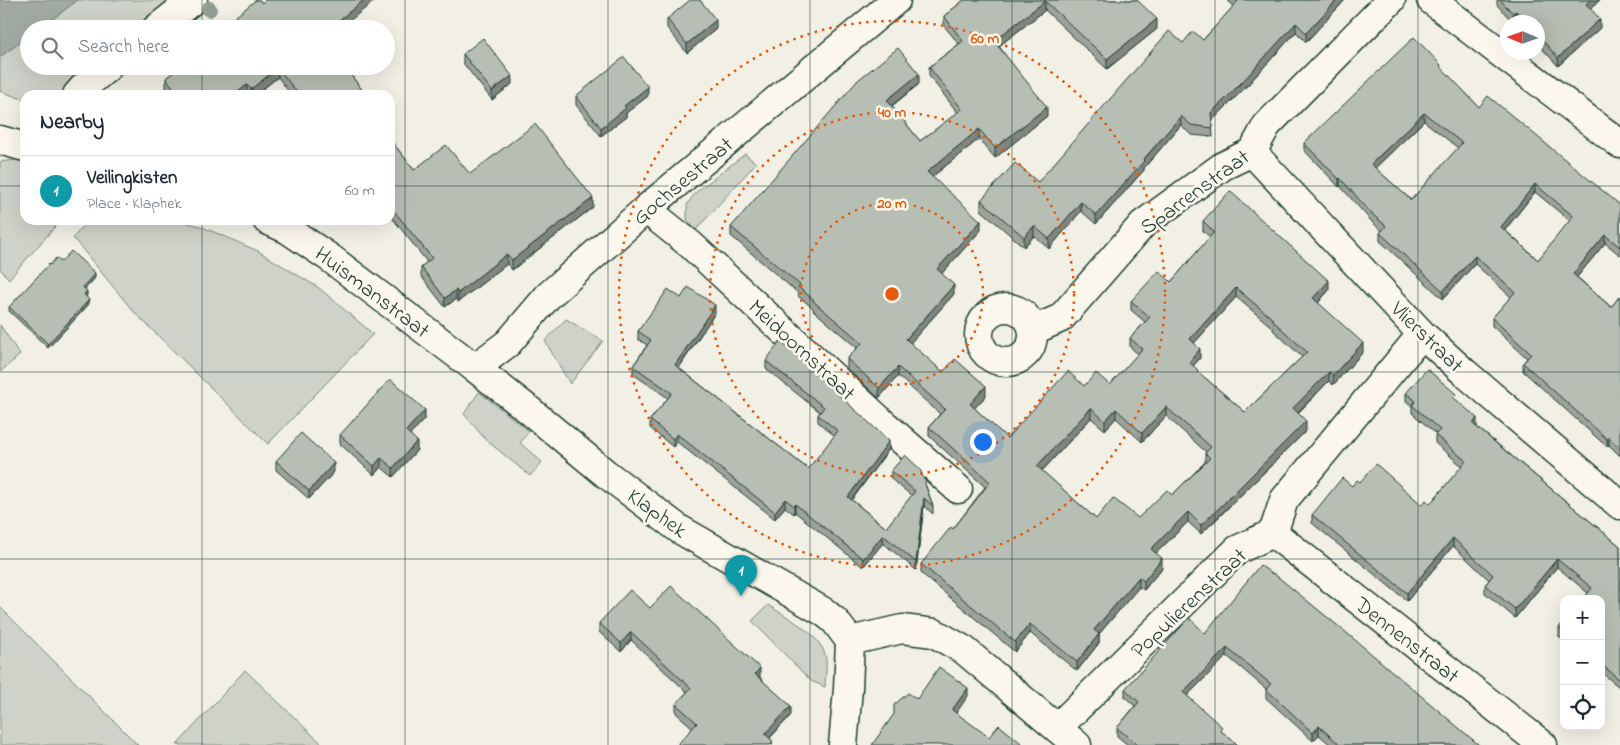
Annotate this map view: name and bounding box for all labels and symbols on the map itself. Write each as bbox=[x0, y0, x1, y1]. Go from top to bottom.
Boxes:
north arrow bbox=[1500, 15, 1545, 60]
text: 60 m bbox=[970, 28, 1000, 50]
text: 40 m bbox=[877, 102, 906, 124]
street label: Gochsestraat bbox=[627, 130, 742, 234]
street label: Sparrenstraat bbox=[1134, 142, 1258, 244]
text: 20 m bbox=[876, 193, 907, 215]
street label: Huismanstraat bbox=[307, 239, 436, 348]
centre of rings bbox=[883, 285, 901, 303]
street label: Meidoornstraat bbox=[740, 293, 862, 410]
street label: Vlierstraat bbox=[1381, 294, 1470, 382]
your location bbox=[970, 429, 996, 455]
street label: Klaphek bbox=[620, 482, 693, 547]
street label: Populierenstraat bbox=[1125, 541, 1256, 667]
pin: 1 bbox=[725, 555, 757, 596]
street label: Dennenstraat bbox=[1346, 590, 1466, 693]

